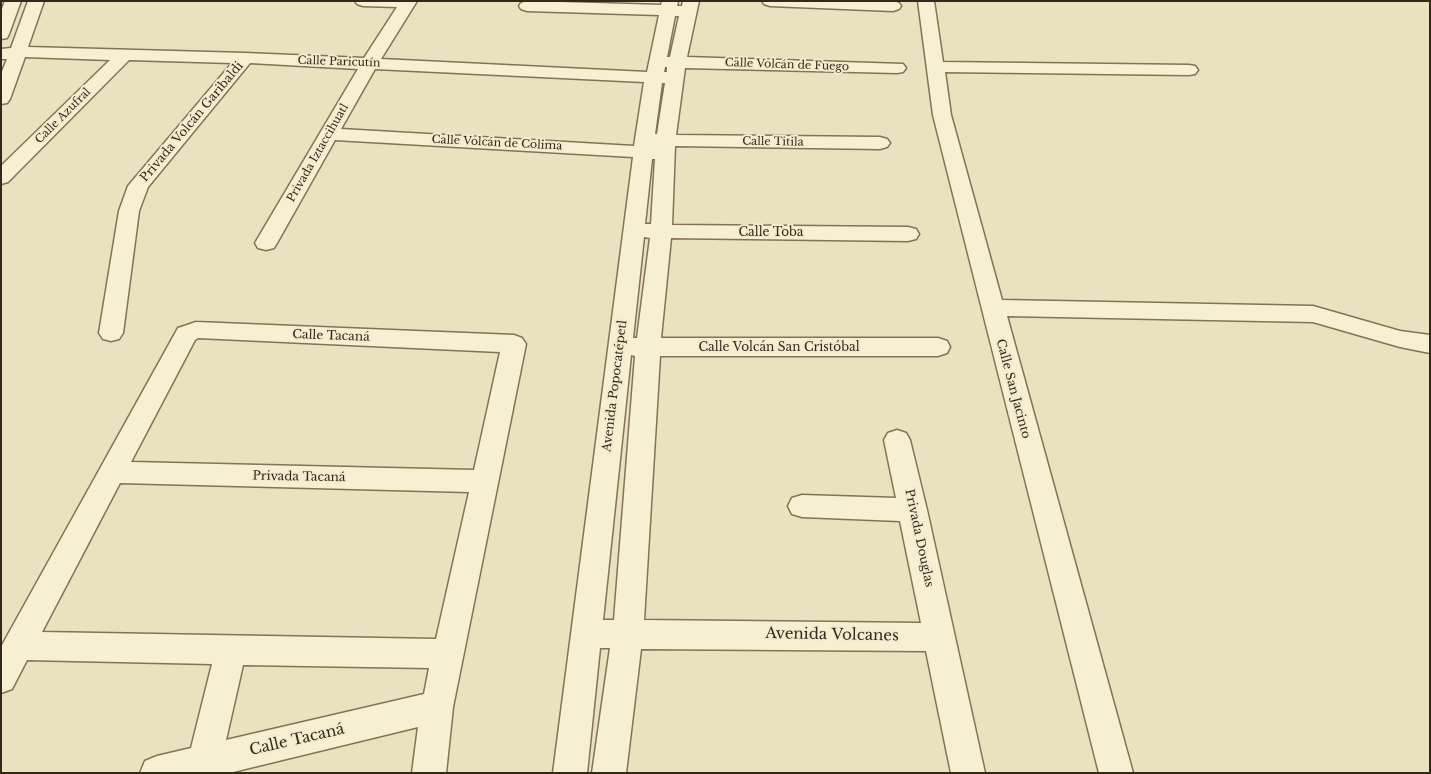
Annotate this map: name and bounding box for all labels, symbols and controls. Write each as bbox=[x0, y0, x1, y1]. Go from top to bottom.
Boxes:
street label: Calle Paricutín bbox=[297, 54, 381, 70]
street label: Calle Volcán de Fuego bbox=[725, 56, 849, 74]
street label: Privada Volcán Garibaldi bbox=[137, 59, 247, 185]
street label: Calle Azufral bbox=[33, 86, 93, 146]
street label: Privada Iztaccihuatl bbox=[285, 102, 351, 204]
street label: Calle Volcán de Colima bbox=[431, 133, 563, 153]
street label: Calle Titila bbox=[742, 135, 804, 149]
street label: Calle Toba bbox=[738, 226, 804, 240]
street label: Avenida Popocatépetl bbox=[600, 319, 630, 453]
street label: Calle Tacaná bbox=[292, 327, 370, 345]
street label: Calle San Jacinto bbox=[993, 338, 1033, 440]
street label: Calle Volcán San Cristóbal bbox=[698, 341, 860, 355]
street label: Privada Tacaná bbox=[252, 469, 346, 485]
street label: Privada Douglas bbox=[902, 488, 936, 588]
street label: Avenida Volcanes bbox=[765, 625, 899, 645]
street label: Calle Tacaná bbox=[248, 720, 346, 760]

